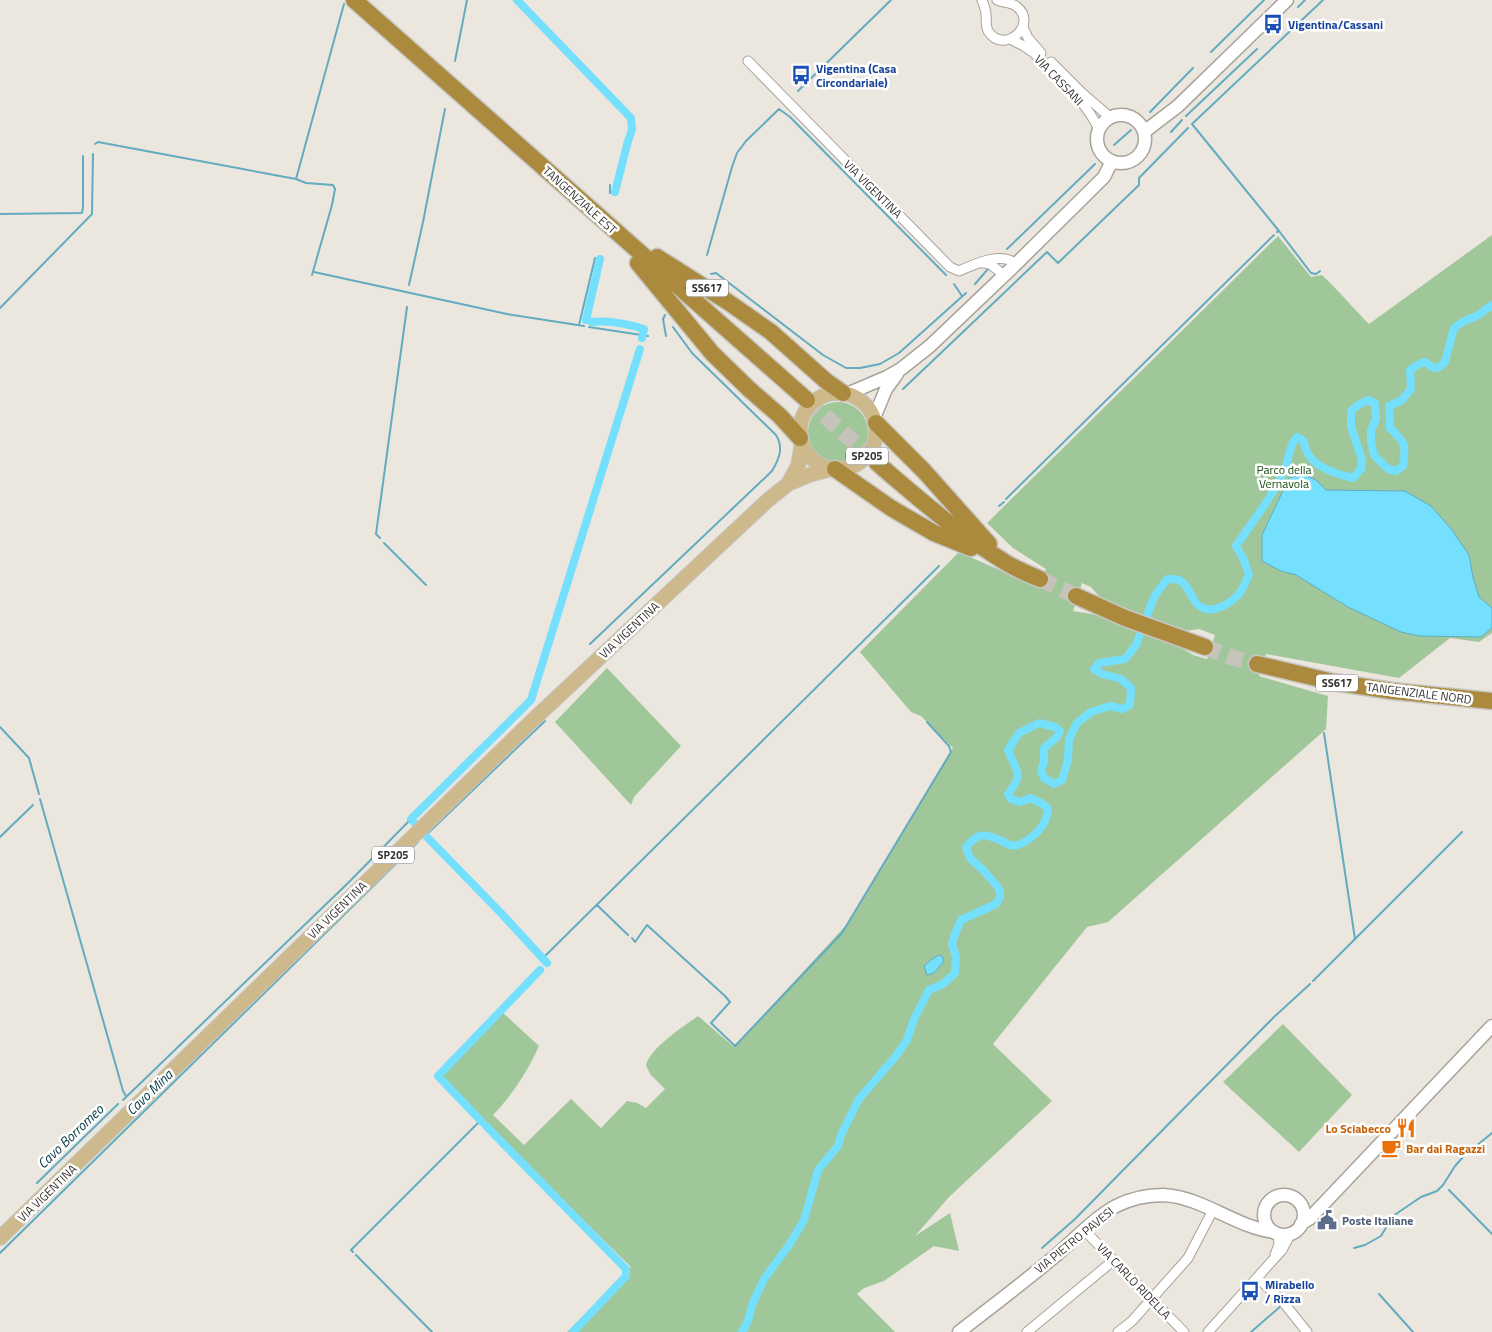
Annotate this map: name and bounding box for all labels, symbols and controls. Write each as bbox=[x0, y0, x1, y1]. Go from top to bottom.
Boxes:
bus stop icon: Vigentina/Cassani bbox=[1262, 13, 1284, 35]
place label: Vigentina/Cassani bbox=[1288, 15, 1383, 34]
street label: VIA CASSANI bbox=[1030, 50, 1088, 110]
place label: Vigentina (Casa Circondariale) bbox=[816, 59, 896, 92]
bus stop icon: Vigentina (Casa Circondariale) bbox=[790, 64, 812, 86]
street label: VIA VIGENTINA bbox=[839, 155, 907, 223]
street label: TANGENZIALE EST bbox=[539, 161, 622, 239]
road number: SS617 bbox=[686, 280, 728, 296]
road number: SP205 bbox=[846, 448, 888, 464]
park label: Parco della Vernavola bbox=[1256, 460, 1312, 493]
street label: VIA VIGENTINA bbox=[595, 597, 663, 663]
road number: SS617 bbox=[1316, 674, 1358, 691]
street label: TANGENZIALE NORD bbox=[1365, 677, 1473, 709]
road number: SP205 bbox=[372, 846, 414, 864]
street label: VIA VIGENTINA bbox=[303, 877, 371, 943]
water label: Cavo Mina bbox=[121, 1064, 178, 1120]
water label: Cavo Borromeo bbox=[32, 1098, 109, 1173]
restaurant icon: Lo Sciabecco bbox=[1395, 1117, 1417, 1139]
place label: Lo Sciabecco bbox=[1326, 1119, 1391, 1138]
cafe icon: Bar dai Ragazzi bbox=[1380, 1137, 1402, 1159]
place label: Bar dai Ragazzi bbox=[1406, 1139, 1485, 1158]
street label: VIA VIGENTINA bbox=[13, 1160, 81, 1226]
street label: VIA PIETRO PAVESI bbox=[1030, 1202, 1118, 1278]
public building icon: Poste Italiane bbox=[1316, 1209, 1338, 1231]
place label: Poste Italiane bbox=[1342, 1211, 1413, 1230]
street label: VIA CARLO RIDELLA bbox=[1092, 1238, 1176, 1324]
place label: Mirabello / Rizza bbox=[1265, 1275, 1315, 1308]
bus stop icon: Mirabello / Rizza bbox=[1239, 1280, 1261, 1302]

